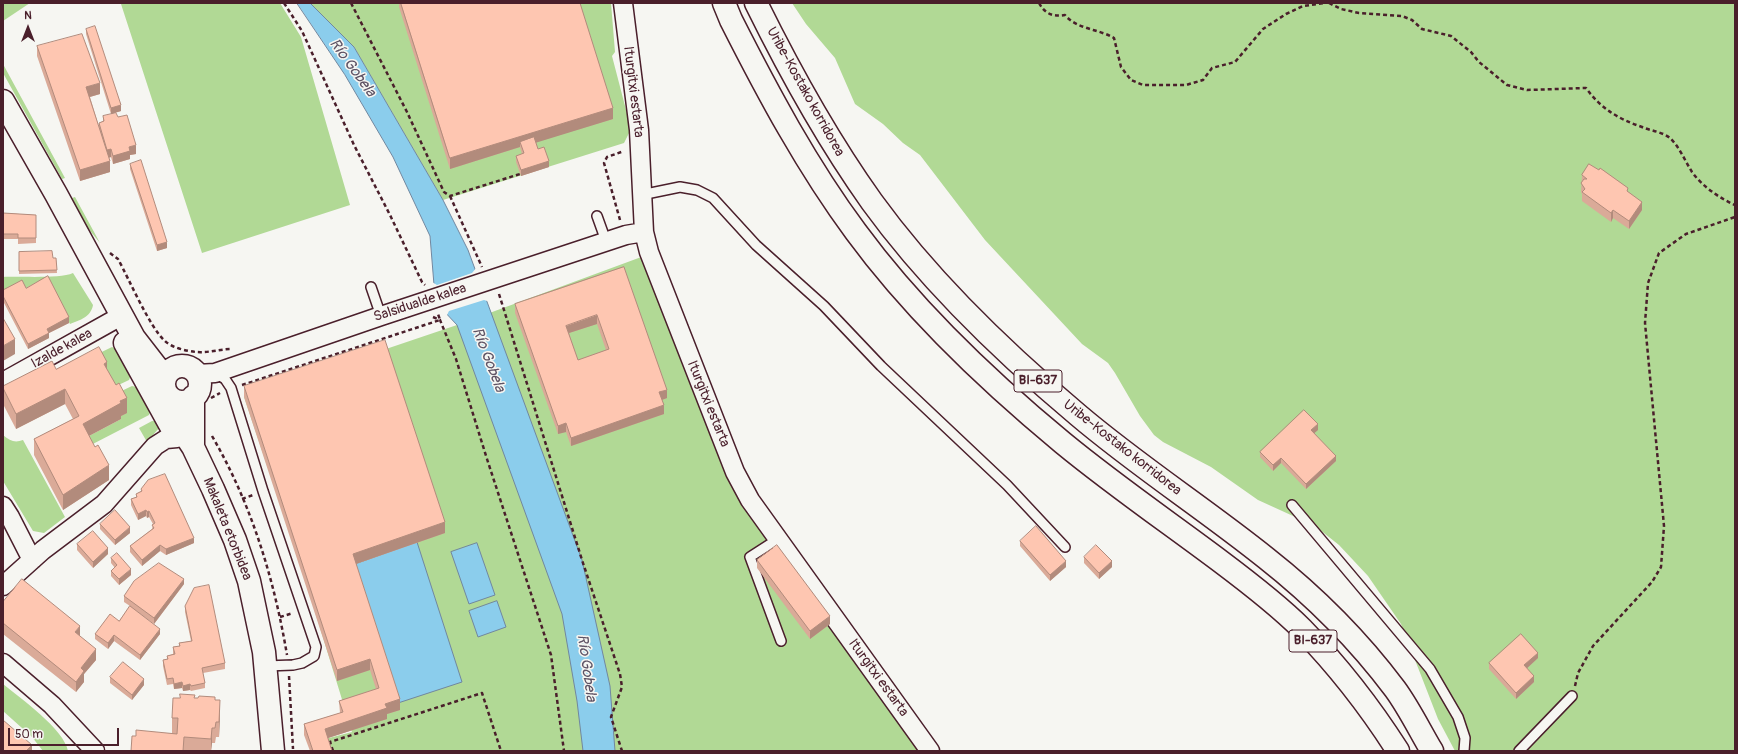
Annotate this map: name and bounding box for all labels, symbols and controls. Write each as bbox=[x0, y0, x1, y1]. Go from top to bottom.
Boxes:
north arrow bbox=[8, 8, 48, 48]
text: N bbox=[24, 9, 32, 22]
street label: Uribe-Kostako korridorea bbox=[762, 24, 848, 160]
water label: Río Gobela bbox=[325, 35, 379, 101]
street label: Iturgitxi estarta bbox=[619, 45, 647, 139]
street label: Salsidualde kalea bbox=[372, 280, 468, 326]
street label: Izalde kalea bbox=[29, 325, 95, 373]
water label: Río Gobela bbox=[468, 325, 508, 395]
street label: Iturgitxi estarta bbox=[683, 358, 733, 450]
road number: BI-637 bbox=[1014, 370, 1062, 392]
street label: Uribe-Kostako korridorea bbox=[1060, 397, 1184, 499]
street label: Makaleta etorbidea bbox=[199, 475, 255, 583]
road number: BI-637 bbox=[1289, 630, 1337, 652]
water label: Río Gobela bbox=[572, 633, 600, 703]
street label: Iturgitxi estarta bbox=[844, 636, 912, 720]
scale bar bbox=[10, 720, 121, 746]
text: 50 m bbox=[15, 727, 43, 742]

